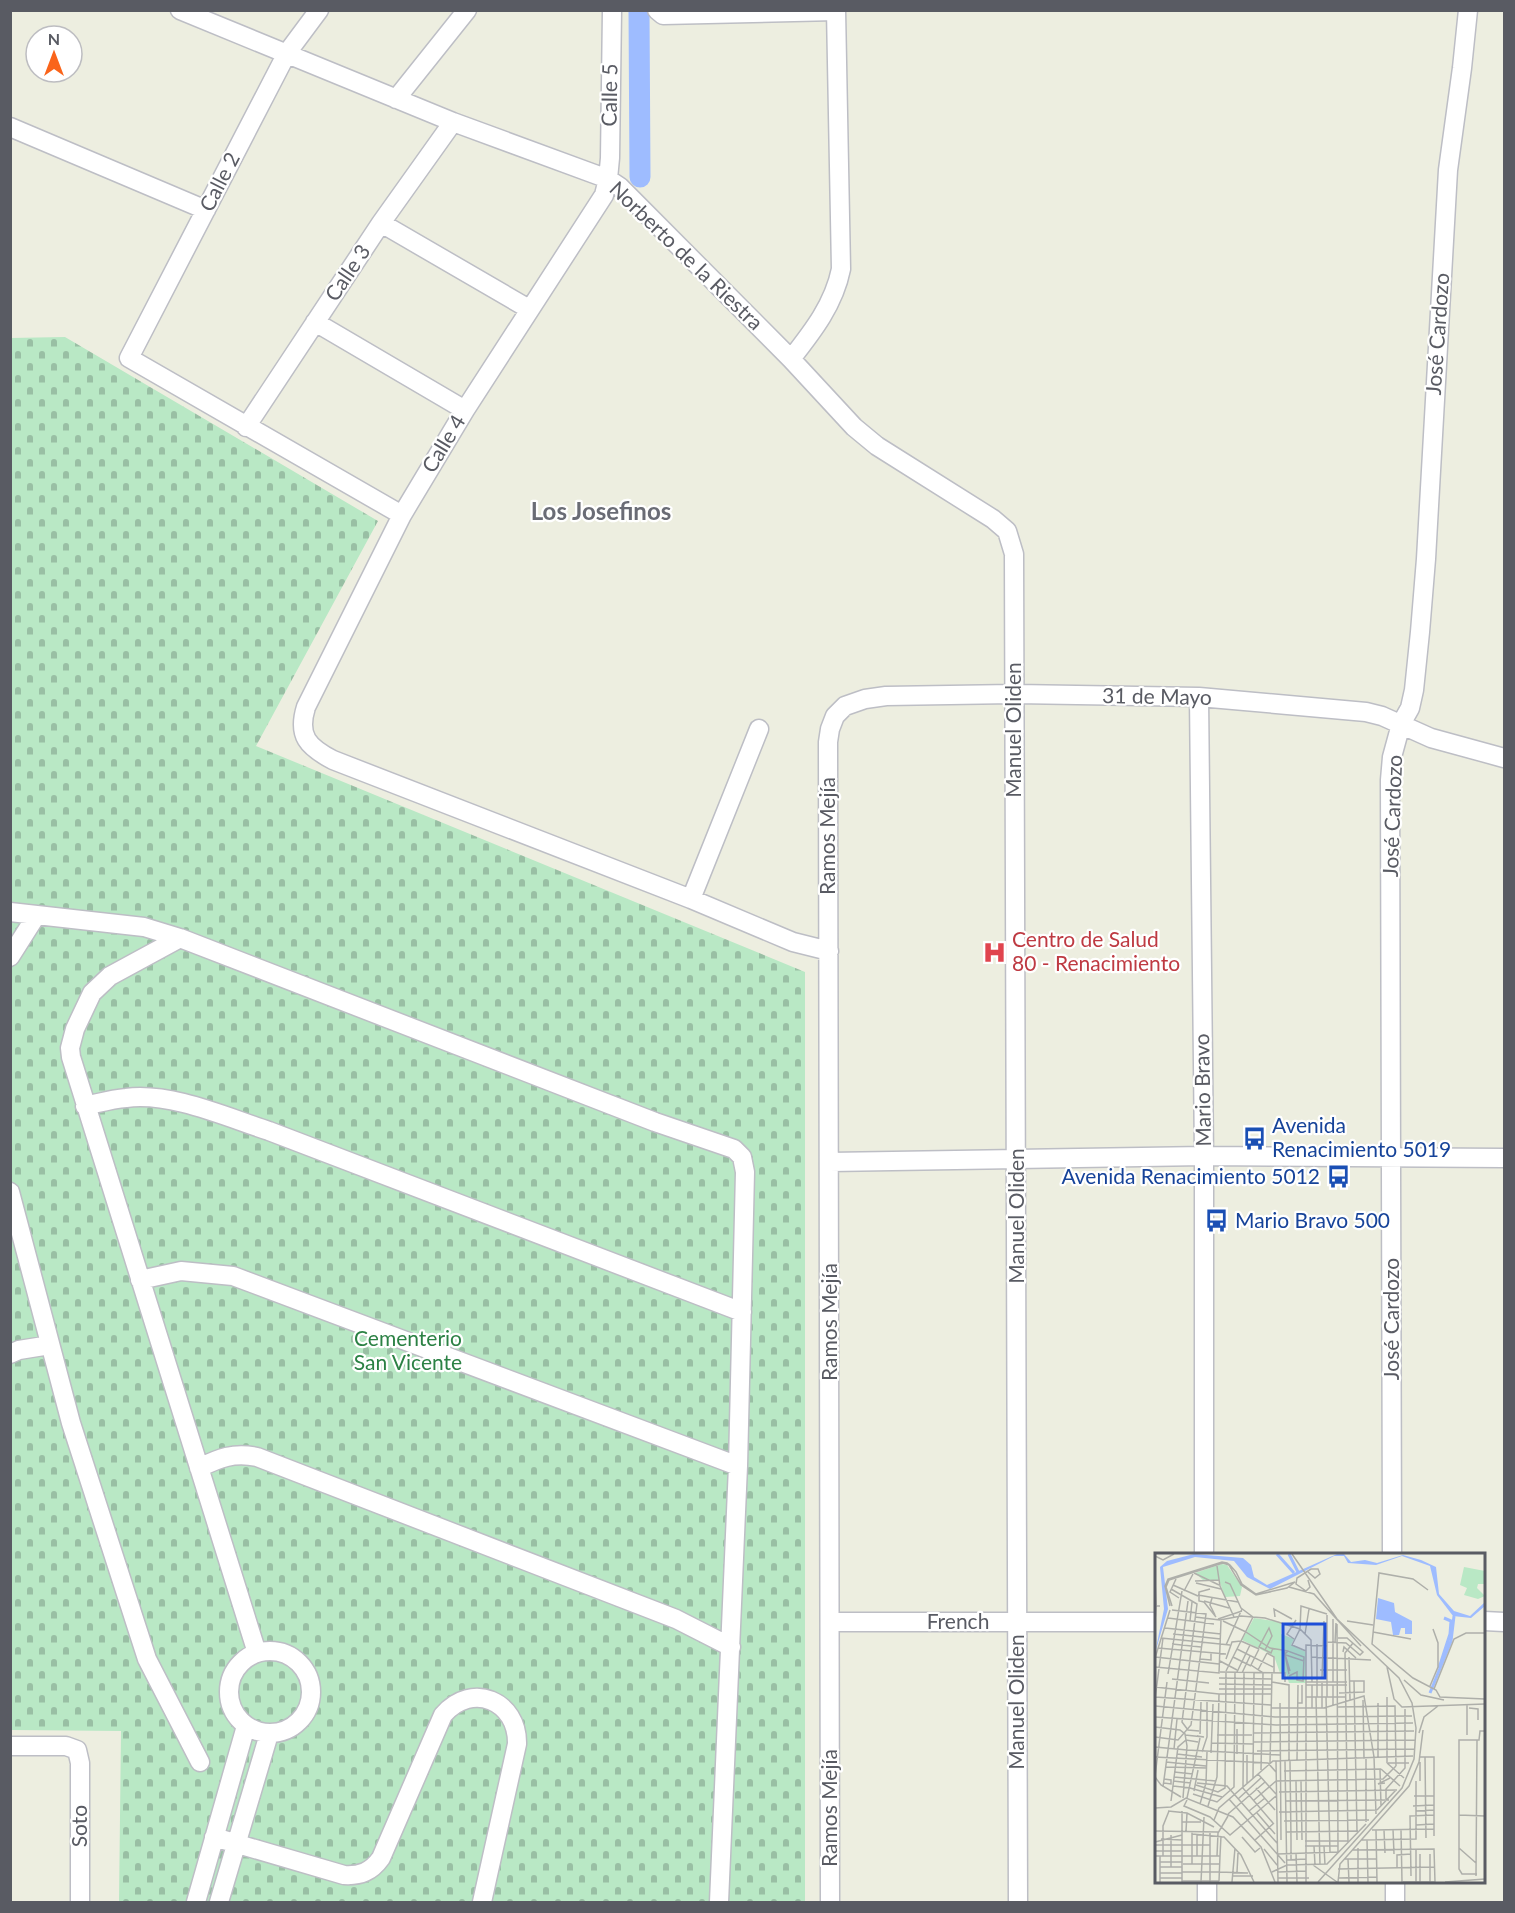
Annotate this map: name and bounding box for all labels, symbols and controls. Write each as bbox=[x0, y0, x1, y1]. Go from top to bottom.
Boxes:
north arrow bbox=[24, 24, 84, 84]
text: N bbox=[48, 29, 60, 48]
street label: Calle 5 bbox=[595, 63, 622, 127]
street label: Calle 2 bbox=[193, 148, 244, 215]
street label: Norberto de la Riestra bbox=[605, 175, 769, 334]
street label: Calle 3 bbox=[319, 239, 375, 305]
street label: José Cardozo bbox=[1420, 272, 1453, 396]
street label: Calle 4 bbox=[416, 410, 470, 477]
district label: Los Josefinos bbox=[531, 496, 671, 525]
street label: Manuel Oliden bbox=[1000, 662, 1025, 798]
street label: 31 de Mayo bbox=[1102, 682, 1212, 709]
street label: José Cardozo bbox=[1377, 754, 1406, 878]
street label: Ramos Mejía bbox=[814, 777, 839, 895]
place label: Centro de Salud 80 - Renacimiento bbox=[1012, 926, 1180, 975]
hospital icon: Centro de Salud 80 - Renacimiento bbox=[981, 939, 1007, 965]
street label: Mario Bravo bbox=[1188, 1033, 1215, 1147]
place label: Avenida Renacimiento 5019 bbox=[1272, 1112, 1451, 1161]
bus stop icon: Avenida Renacimiento 5019 bbox=[1241, 1125, 1267, 1151]
street label: Manuel Oliden bbox=[1003, 1148, 1028, 1284]
place label: Avenida Renacimiento 5012 bbox=[1061, 1163, 1320, 1188]
bus stop icon: Avenida Renacimiento 5012 bbox=[1325, 1164, 1351, 1190]
place label: Mario Bravo 500 bbox=[1235, 1207, 1390, 1232]
bus stop icon: Mario Bravo 500 bbox=[1204, 1208, 1230, 1234]
street label: José Cardozo bbox=[1378, 1258, 1403, 1380]
street label: Ramos Mejía bbox=[816, 1263, 841, 1381]
park label: Cementerio San Vicente bbox=[354, 1325, 462, 1374]
inset map bbox=[1155, 1553, 1485, 1883]
street label: French bbox=[927, 1608, 989, 1633]
street label: Manuel Oliden bbox=[1003, 1634, 1028, 1770]
street label: Ramos Mejía bbox=[816, 1749, 841, 1867]
street label: Soto bbox=[66, 1805, 91, 1847]

